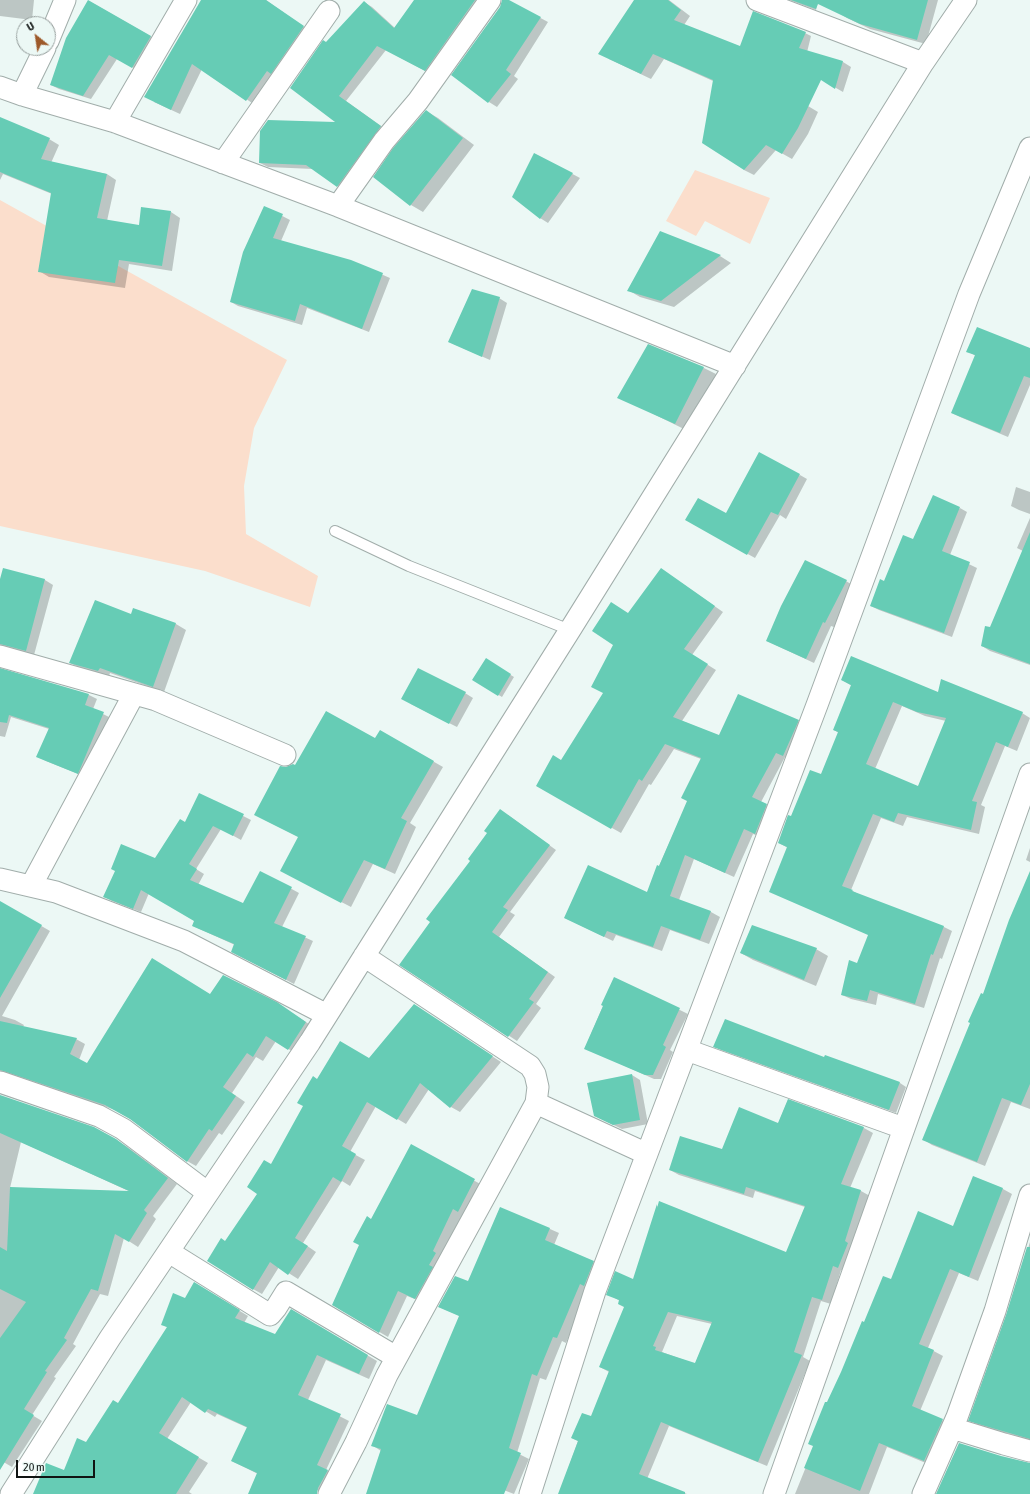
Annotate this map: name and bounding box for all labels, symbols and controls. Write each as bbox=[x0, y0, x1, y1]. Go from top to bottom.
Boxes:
north arrow bbox=[16, 16, 56, 56]
text: U bbox=[25, 20, 36, 33]
scale bar bbox=[18, 1452, 97, 1478]
text: 20 m bbox=[23, 1460, 45, 1474]

